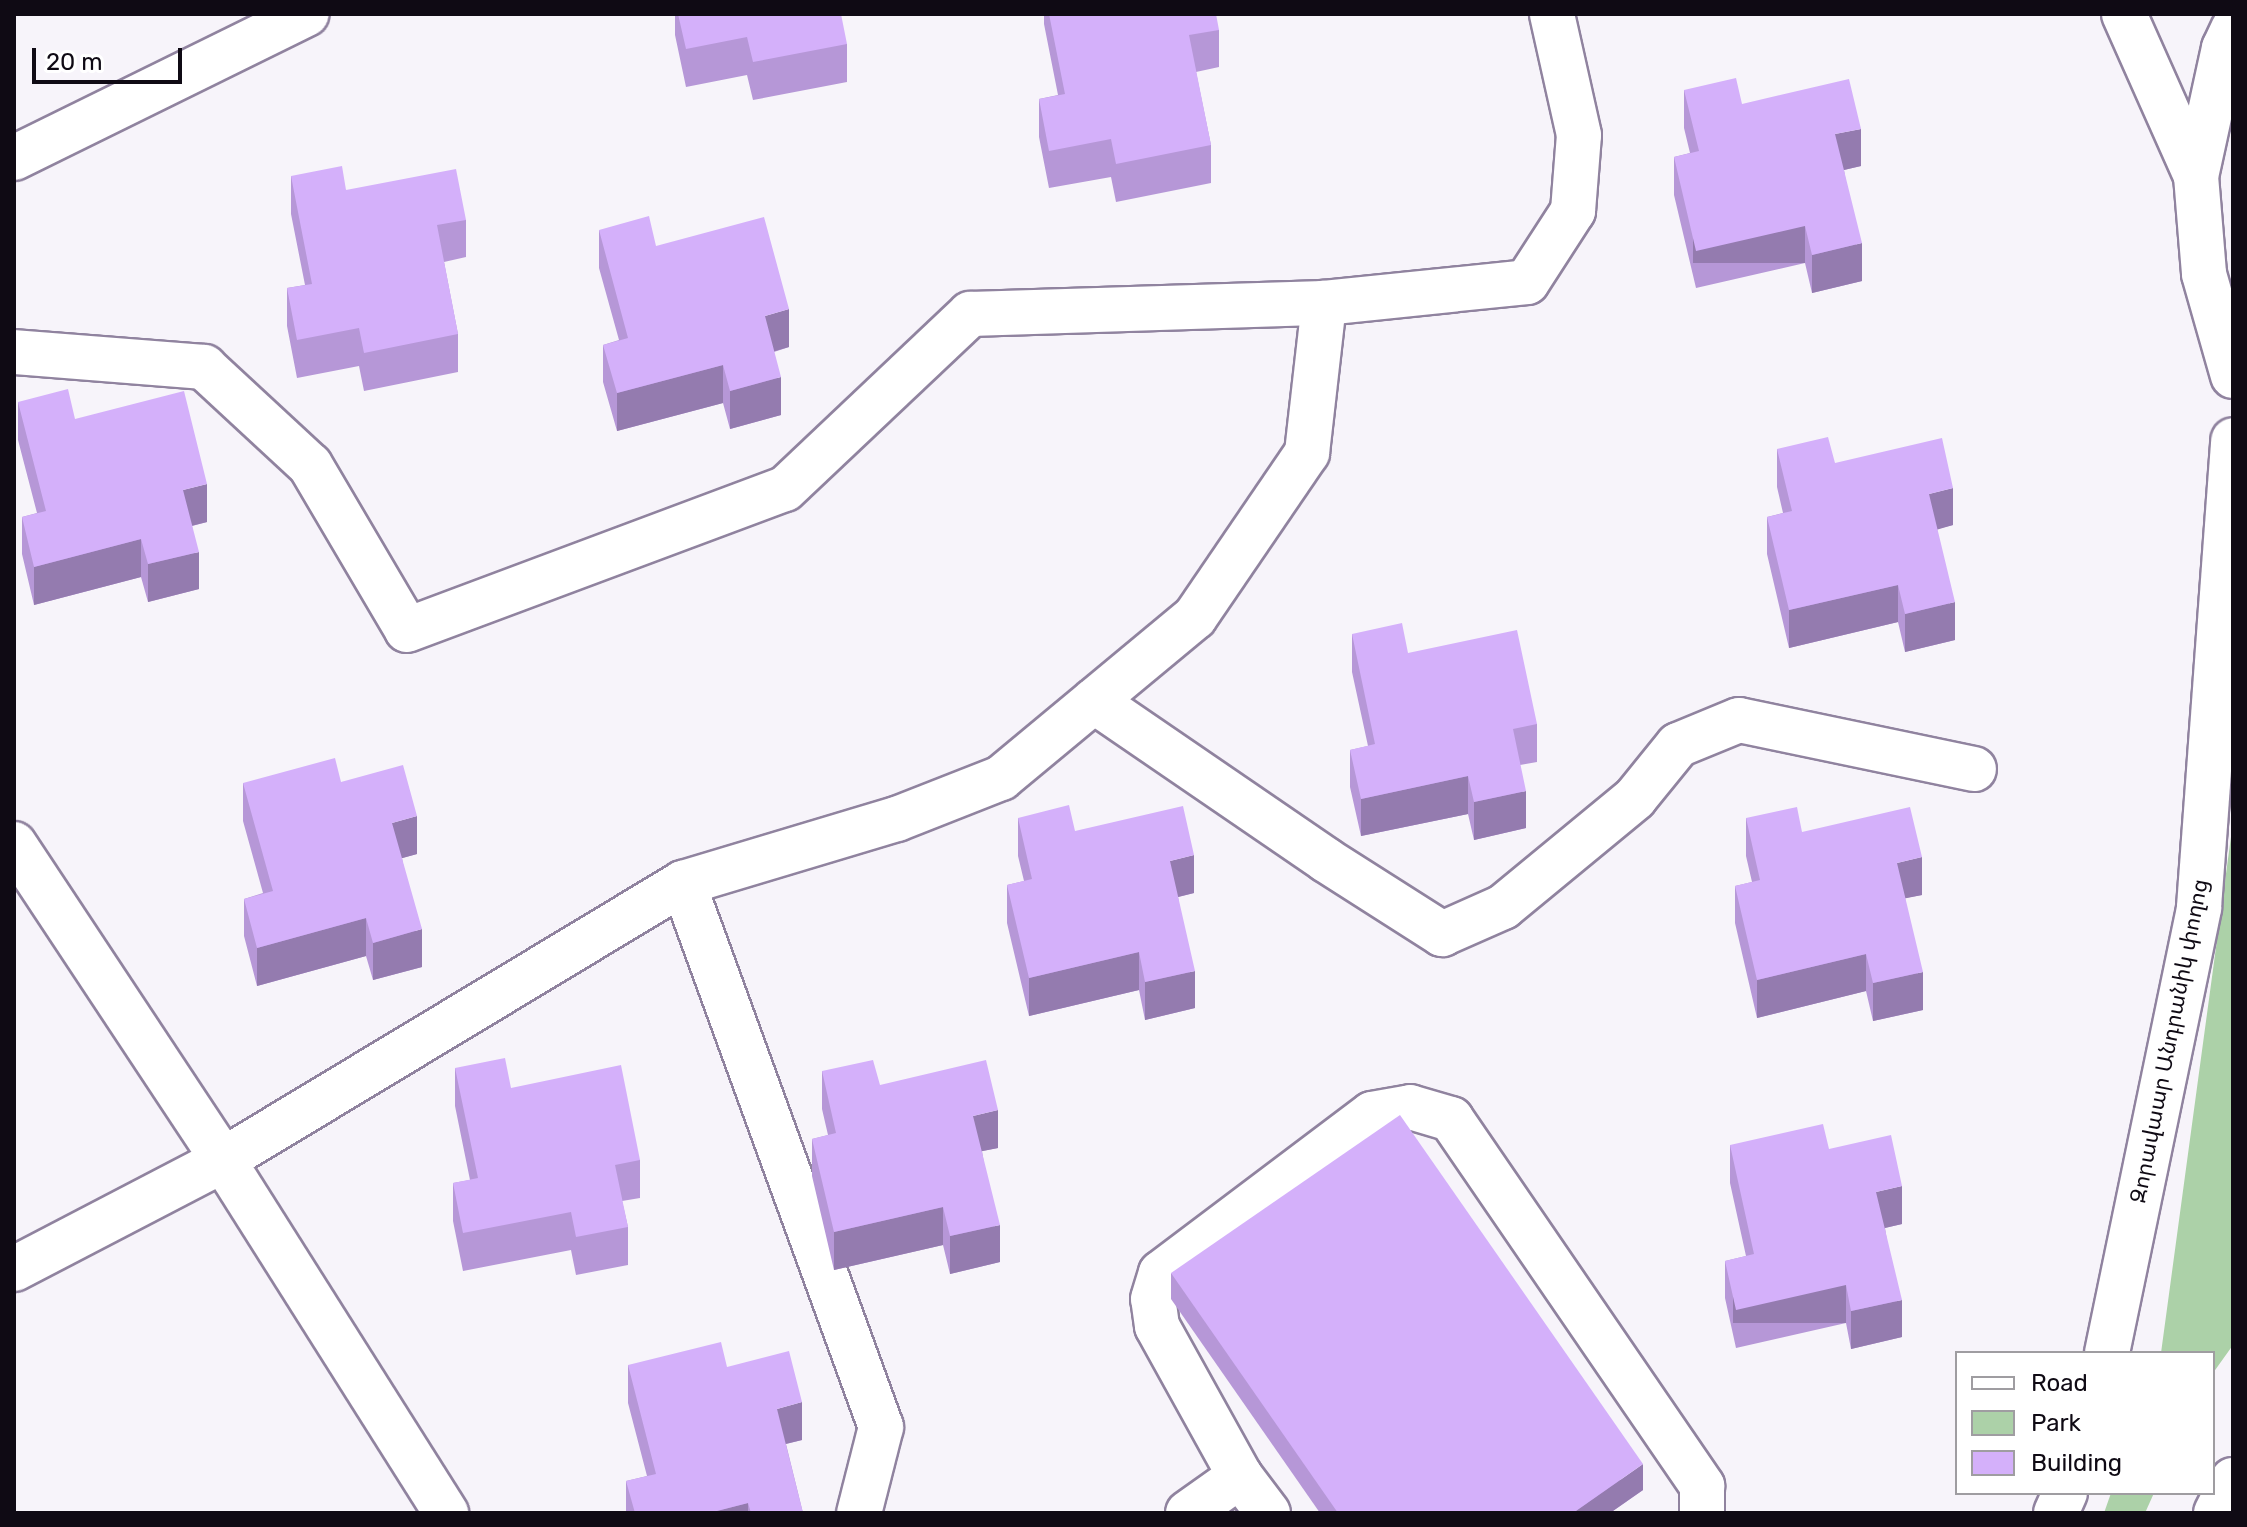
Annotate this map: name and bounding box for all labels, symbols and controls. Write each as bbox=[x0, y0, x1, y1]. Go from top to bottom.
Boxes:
scale bar bbox=[36, 32, 186, 82]
text: 20 m bbox=[46, 48, 103, 76]
street label: Զորավաար Անդրանիկ փողոց bbox=[2125, 877, 2213, 1205]
legend bbox=[1955, 1351, 2215, 1495]
text: Road bbox=[2031, 1369, 2088, 1397]
text: Park bbox=[2031, 1409, 2081, 1437]
text: Building bbox=[2031, 1449, 2122, 1477]

